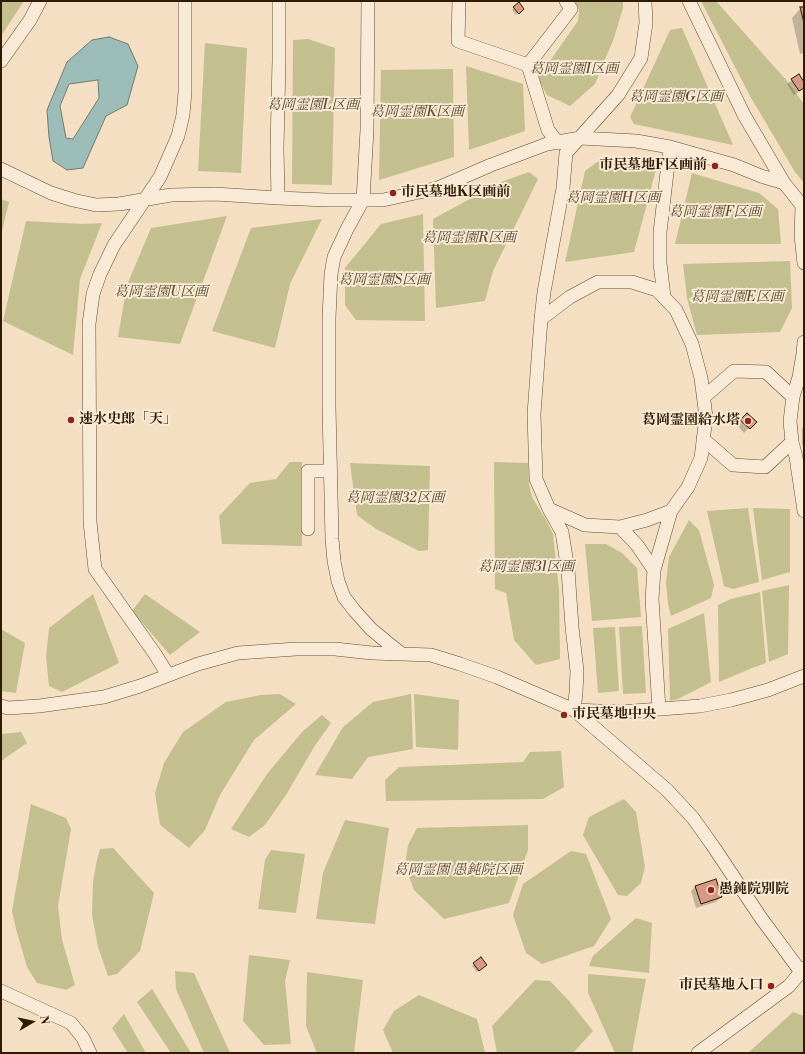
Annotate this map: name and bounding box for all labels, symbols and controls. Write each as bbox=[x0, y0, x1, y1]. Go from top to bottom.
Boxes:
park label: 葛岡霊園I区画 bbox=[529, 62, 619, 78]
park label: 葛岡霊園G区画 bbox=[629, 90, 723, 106]
park label: 葛岡霊園L区画 bbox=[267, 98, 359, 114]
park label: 葛岡霊園K区画 bbox=[370, 105, 464, 121]
place label: 市民墓地F区画前 bbox=[599, 158, 707, 174]
marker: 市民墓地F区画前 bbox=[710, 161, 720, 171]
place label: 市民墓地K区画前 bbox=[401, 185, 510, 201]
marker: 市民墓地K区画前 bbox=[388, 188, 398, 198]
park label: 葛岡霊園H区画 bbox=[565, 191, 661, 207]
park label: 葛岡霊園F区画 bbox=[669, 205, 761, 221]
park label: 葛岡霊園R区画 bbox=[422, 231, 516, 247]
park label: 葛岡霊園S区画 bbox=[338, 273, 430, 289]
park label: 葛岡霊園U区画 bbox=[114, 285, 208, 301]
park label: 葛岡霊園E区画 bbox=[690, 290, 784, 306]
place label: 速水史郎「天」 bbox=[79, 412, 177, 428]
place label: 葛岡霊園給水塔 bbox=[642, 413, 740, 429]
marker: 速水史郎「天」 bbox=[66, 415, 76, 425]
marker: 葛岡霊園給水塔 bbox=[743, 416, 753, 426]
park label: 葛岡霊園32区画 bbox=[345, 491, 445, 507]
park label: 葛岡霊園31区画 bbox=[478, 560, 574, 576]
place label: 市民墓地中央 bbox=[572, 707, 656, 723]
marker: 市民墓地中央 bbox=[559, 710, 569, 720]
park label: 葛岡霊園 愚鈍院区画 bbox=[394, 863, 522, 879]
place label: 愚鈍院別院 bbox=[719, 882, 789, 898]
marker: 愚鈍院別院 bbox=[706, 885, 716, 895]
place label: 市民墓地入口 bbox=[679, 978, 763, 994]
marker: 市民墓地入口 bbox=[766, 981, 776, 991]
north arrow bbox=[12, 1002, 52, 1042]
text: N bbox=[36, 1015, 51, 1026]

